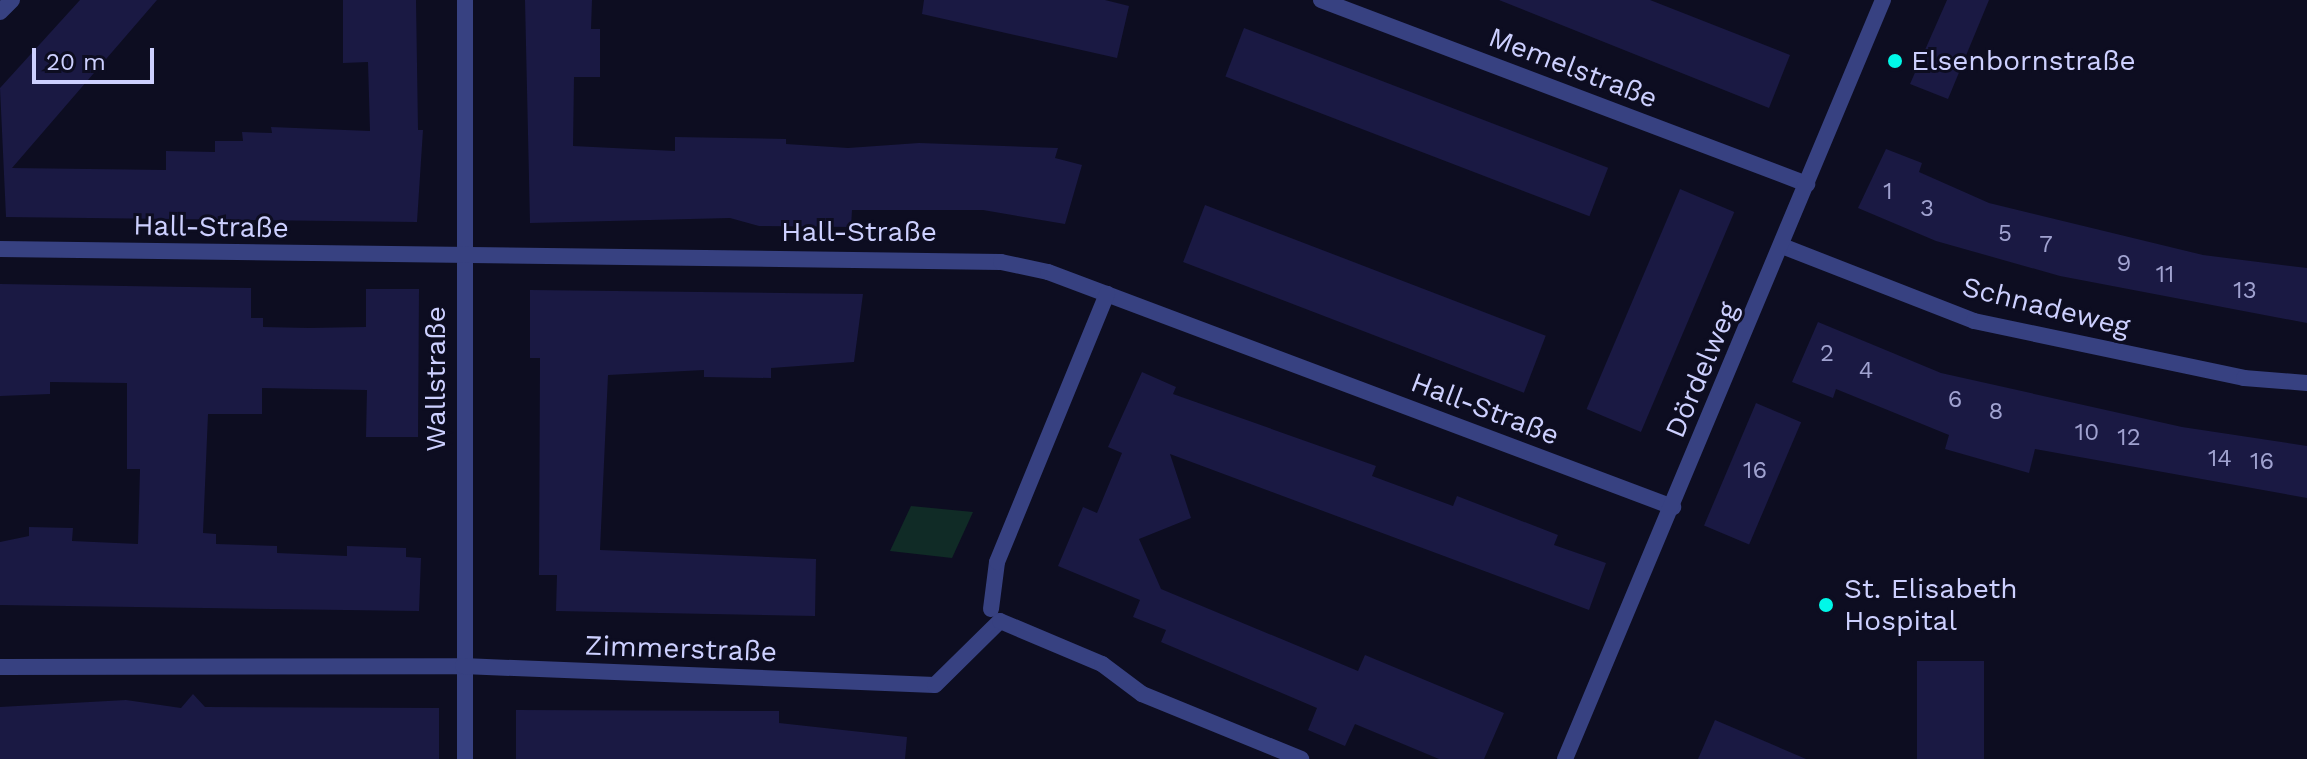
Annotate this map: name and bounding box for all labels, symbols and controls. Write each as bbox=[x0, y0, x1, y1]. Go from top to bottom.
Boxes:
street label: Memelstraße bbox=[1484, 20, 1662, 116]
scale bar bbox=[36, 32, 158, 82]
place label: Elsenbornstraße bbox=[1911, 44, 2136, 78]
text: 20 m bbox=[46, 48, 106, 76]
marker: Elsenbornstraße bbox=[1886, 52, 1904, 70]
house number: 1 bbox=[1883, 178, 1893, 206]
house number: 3 bbox=[1920, 195, 1934, 223]
street label: Hall-Straße bbox=[133, 209, 289, 245]
street label: Hall-Straße bbox=[781, 215, 937, 249]
house number: 5 bbox=[1998, 220, 2012, 248]
house number: 7 bbox=[2039, 231, 2053, 259]
house number: 9 bbox=[2117, 250, 2131, 278]
house number: 11 bbox=[2156, 261, 2174, 289]
street label: Schnadeweg bbox=[1959, 270, 2133, 344]
house number: 13 bbox=[2233, 277, 2257, 305]
street label: Dördelweg bbox=[1658, 297, 1746, 443]
street label: Wallstraße bbox=[419, 306, 453, 452]
house number: 2 bbox=[1820, 340, 1834, 368]
house number: 4 bbox=[1859, 357, 1873, 385]
street label: Hall-Straße bbox=[1406, 365, 1564, 453]
house number: 6 bbox=[1948, 386, 1962, 414]
house number: 8 bbox=[1989, 398, 2003, 426]
house number: 10 bbox=[2075, 419, 2099, 447]
house number: 12 bbox=[2117, 424, 2141, 452]
house number: 14 bbox=[2208, 445, 2232, 473]
house number: 16 bbox=[2250, 448, 2274, 476]
house number: 16 bbox=[1743, 457, 1767, 485]
place label: St. Elisabeth Hospital bbox=[1844, 572, 2018, 638]
marker: St. Elisabeth Hospital bbox=[1815, 594, 1837, 616]
street label: Zimmerstraße bbox=[584, 629, 778, 669]

